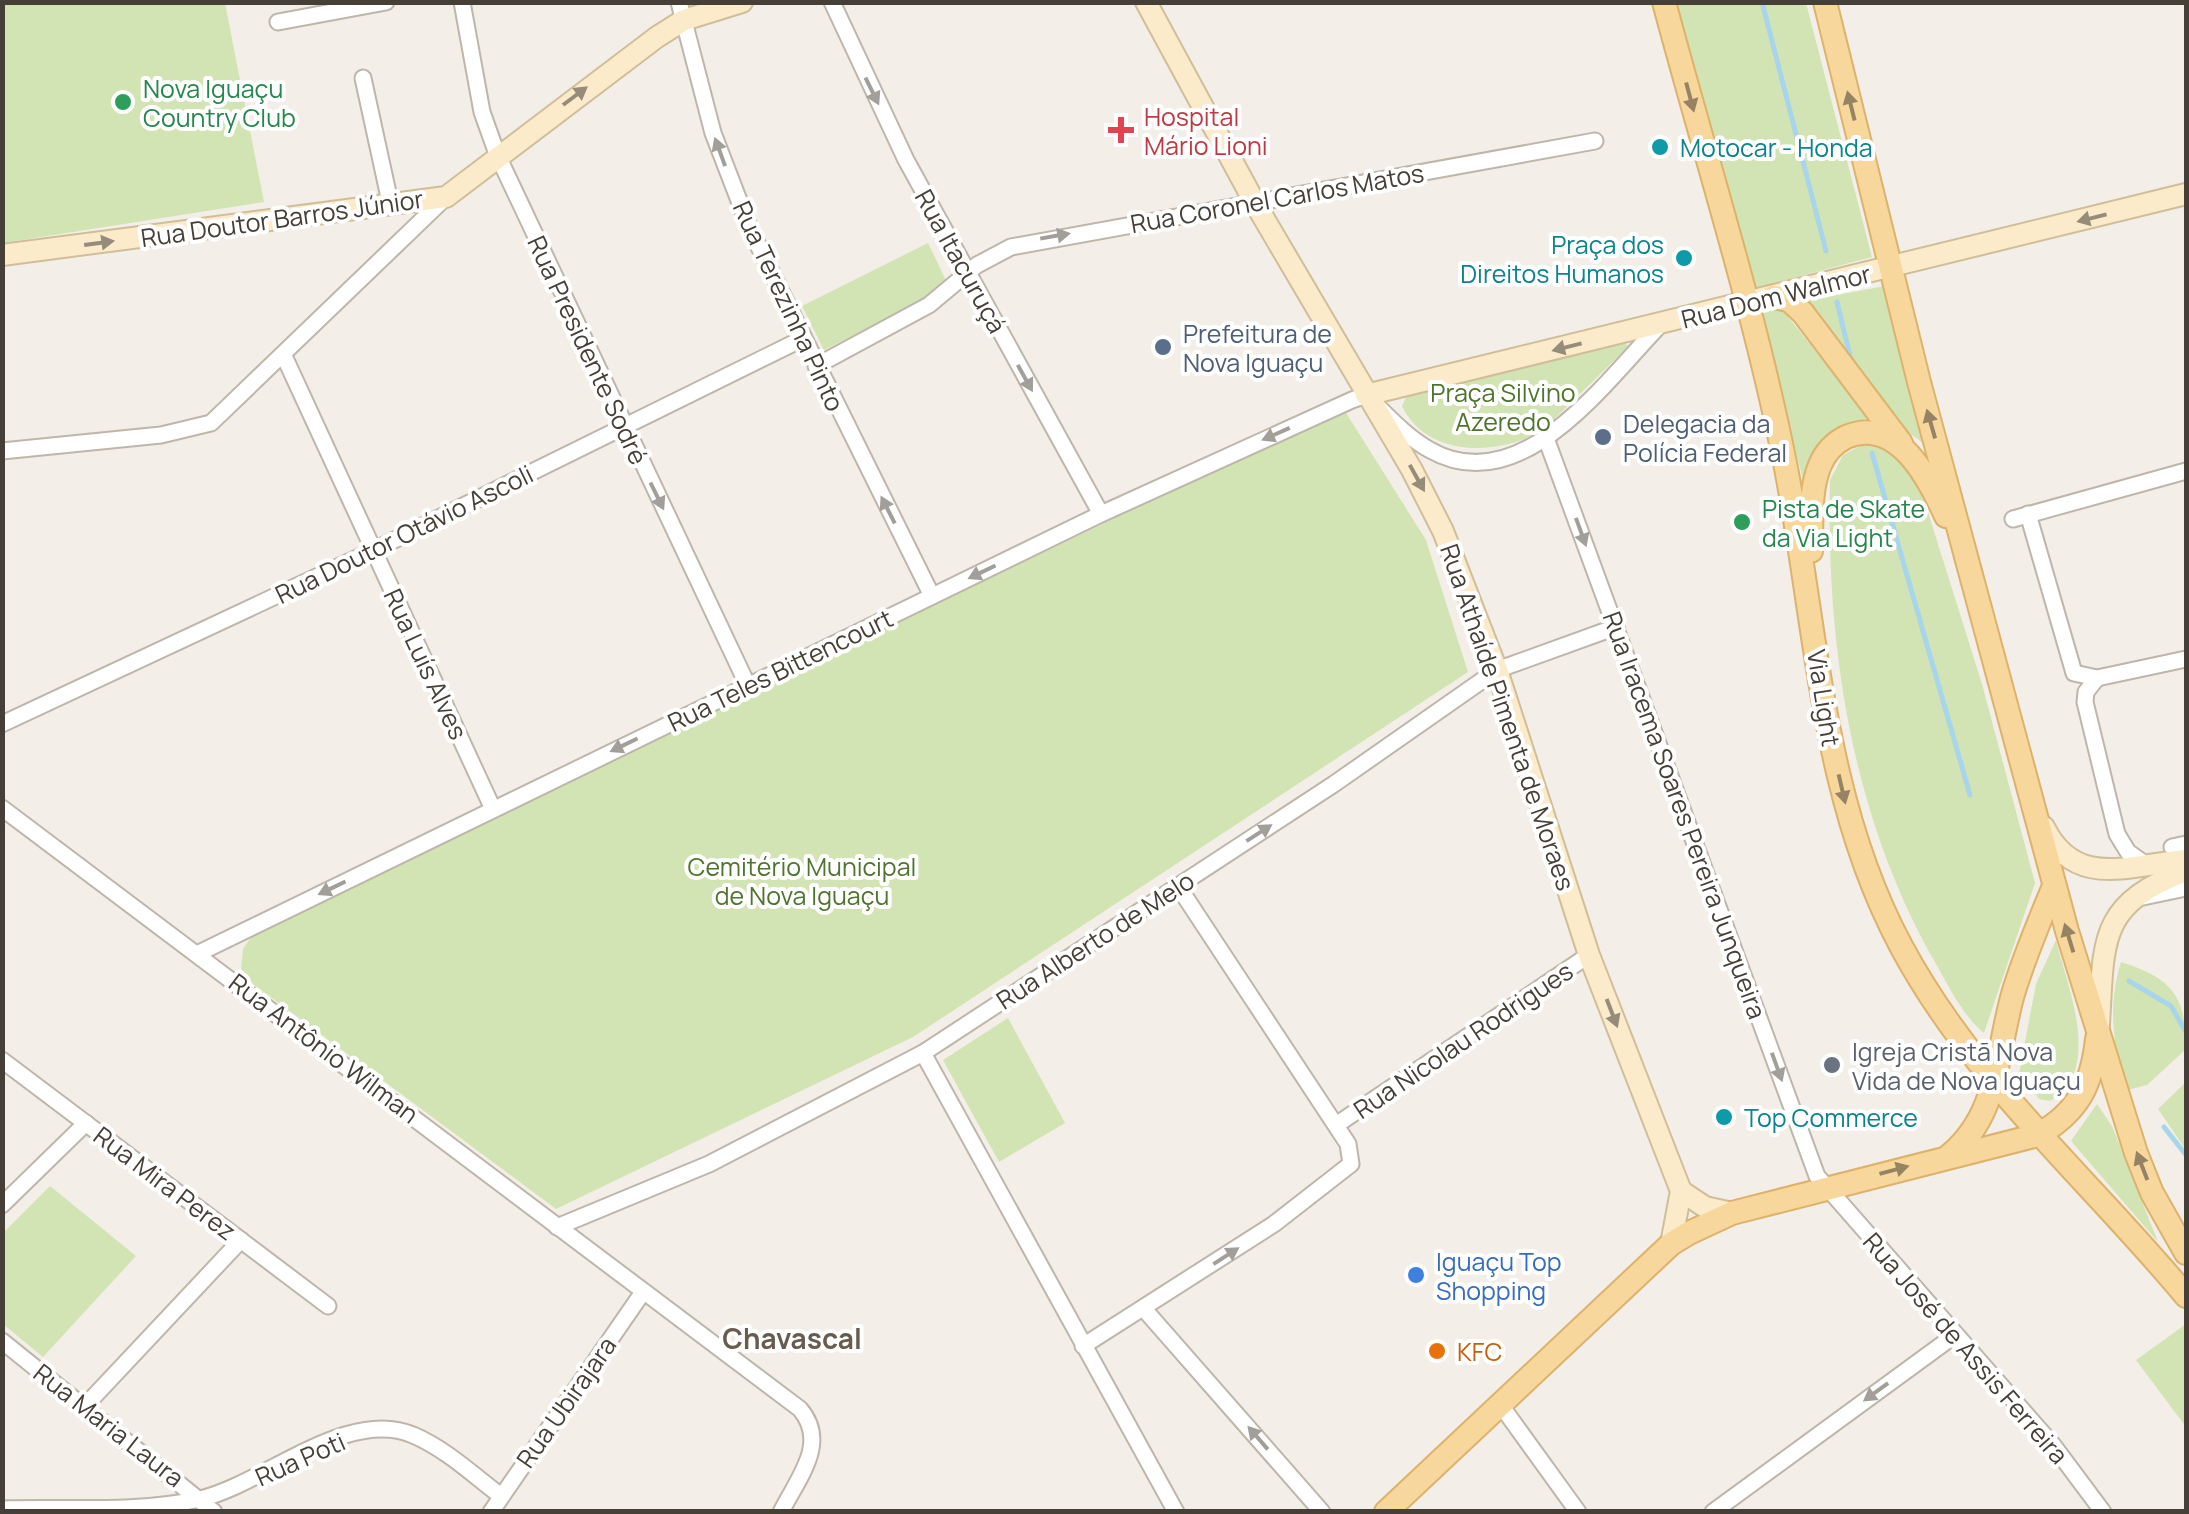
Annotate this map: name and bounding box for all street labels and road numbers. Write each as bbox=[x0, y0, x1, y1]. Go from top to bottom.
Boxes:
street label: Rua Coronel Carlos Matos bbox=[1127, 155, 1427, 241]
street label: Rua Doutor Barros Júnior bbox=[138, 181, 426, 255]
street label: Rua Itacuruçá bbox=[907, 183, 1015, 339]
street label: Rua Terezinha Pinto bbox=[725, 195, 853, 417]
street label: Rua Presidente Sodré bbox=[520, 230, 656, 470]
street label: Rua Dom Walmor bbox=[1678, 256, 1874, 336]
street label: Rua Doutor Otávio Ascoli bbox=[269, 456, 539, 612]
street label: Rua Athaíde Pimenta de Moraes bbox=[1432, 539, 1584, 895]
street label: Rua Luís Alves bbox=[376, 583, 476, 745]
street label: Rua Teles Bittencourt bbox=[662, 600, 898, 740]
street label: Rua Iracema Soares Pereira Junqueira bbox=[1595, 606, 1775, 1024]
street label: Via Light bbox=[1799, 647, 1849, 749]
street label: Rua Alberto de Melo bbox=[989, 863, 1201, 1017]
street label: Rua Nicolau Rodrigues bbox=[1346, 953, 1580, 1127]
street label: Rua Antônio Wilman bbox=[222, 965, 426, 1131]
street label: Rua Mira Perez bbox=[87, 1118, 243, 1248]
street label: Rua José de Assis Ferreira bbox=[1856, 1225, 2076, 1471]
street label: Rua Ubirajara bbox=[508, 1329, 624, 1475]
street label: Rua Maria Laura bbox=[26, 1355, 192, 1495]
street label: Rua Poti bbox=[249, 1424, 351, 1494]

